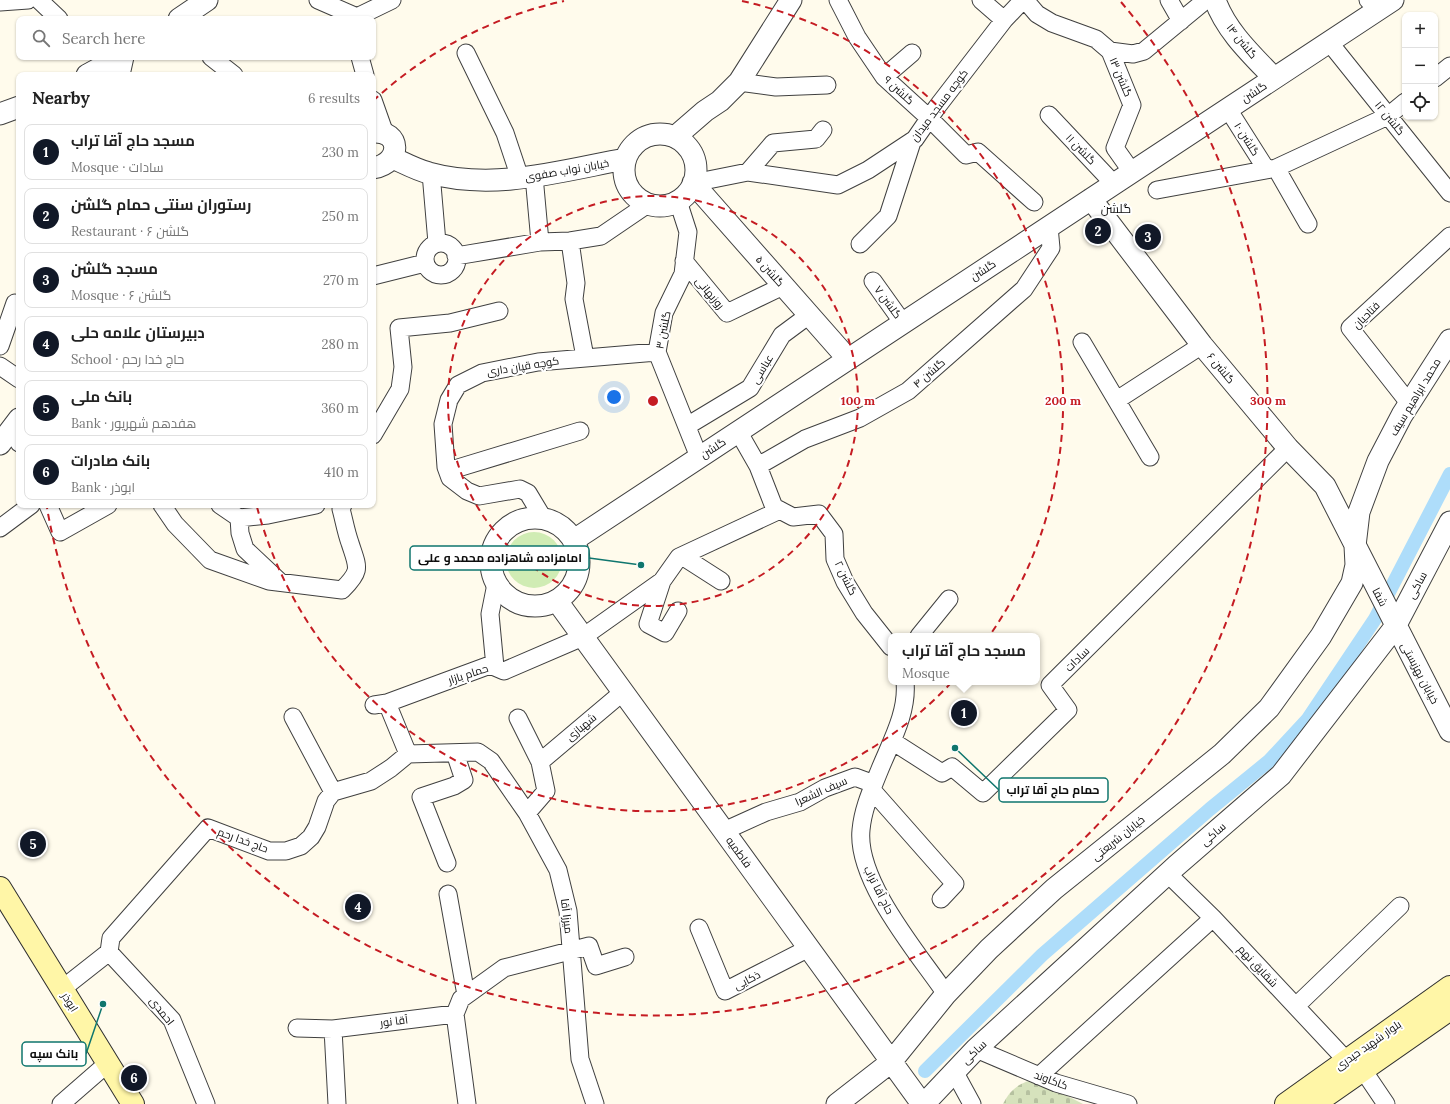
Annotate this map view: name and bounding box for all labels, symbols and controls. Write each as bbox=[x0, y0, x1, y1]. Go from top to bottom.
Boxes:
map controls bbox=[1402, 12, 1438, 120]
button: + bbox=[1402, 12, 1438, 48]
search box bbox=[16, 16, 376, 60]
street label: گلشن ۱۴ bbox=[1224, 21, 1260, 61]
icon: search bbox=[30, 27, 52, 49]
text: Search here bbox=[62, 29, 145, 48]
button: − bbox=[1402, 48, 1438, 84]
street label: گلشن ۱۳ bbox=[1106, 55, 1136, 99]
street label: کوچه مسجد میدان bbox=[907, 66, 971, 144]
street label: گلشن ۹ bbox=[881, 72, 917, 108]
street label: گلشن bbox=[1239, 79, 1269, 105]
button: locate bbox=[1402, 84, 1438, 120]
text: Nearby bbox=[32, 87, 90, 109]
text: 6 results bbox=[308, 90, 360, 107]
street label: گلشن ۱۲ bbox=[1372, 98, 1408, 138]
street label: گلشن ۱۰ bbox=[1231, 120, 1263, 158]
text: مسجد حاج آقا تراب bbox=[71, 131, 195, 150]
street label: گلشن ۱۱ bbox=[1063, 131, 1099, 167]
text: 1 bbox=[43, 144, 49, 161]
text: 230 m bbox=[322, 144, 359, 161]
street label: خیابان نواب صفوی bbox=[524, 156, 610, 184]
text: Mosque · سادات bbox=[71, 159, 164, 176]
text: رستوران سنتی حمام گلشن bbox=[71, 195, 251, 214]
district label: گلشن bbox=[1101, 201, 1131, 216]
text: 2 bbox=[43, 208, 49, 225]
text: 250 m bbox=[322, 208, 359, 225]
pin: 2 bbox=[1085, 216, 1111, 246]
pin: 3 bbox=[1135, 222, 1161, 252]
text: Restaurant · گلشن ۶ bbox=[71, 223, 189, 240]
street label: گلشن ۵ bbox=[753, 253, 787, 289]
street label: گلشن bbox=[968, 257, 998, 283]
text: مسجد گلشن bbox=[71, 259, 158, 278]
text: 3 bbox=[42, 272, 50, 289]
text: 270 m bbox=[323, 272, 359, 289]
street label: روزبهانی bbox=[692, 274, 728, 312]
street label: گلشن ۷ bbox=[871, 283, 905, 321]
text: Mosque · گلشن ۶ bbox=[71, 287, 171, 304]
street label: فتاحیان bbox=[1349, 298, 1383, 332]
street label: گلشن ۳ bbox=[652, 310, 674, 350]
text: دبیرستان علامه حلی bbox=[71, 323, 205, 342]
text: 4 bbox=[42, 336, 50, 353]
text: 280 m bbox=[322, 336, 359, 353]
street label: گلشن ۶ bbox=[1204, 350, 1238, 386]
text: School · حاج خدا رحم bbox=[71, 351, 184, 368]
street label: عباسی bbox=[748, 352, 776, 386]
street label: کوچه قپان داری bbox=[486, 353, 560, 379]
street label: گلشن ۴ bbox=[910, 355, 948, 391]
street label: محمد ابراهیم سیف bbox=[1386, 356, 1445, 439]
text: بانک ملی bbox=[71, 387, 132, 406]
your location bbox=[604, 387, 624, 407]
text: 100 m bbox=[841, 393, 875, 408]
text: 200 m bbox=[1045, 393, 1081, 408]
text: 300 m bbox=[1250, 393, 1286, 408]
centre of rings bbox=[646, 394, 660, 408]
text: 5 bbox=[42, 400, 50, 417]
text: 360 m bbox=[321, 400, 359, 417]
text: Bank · هفدهم شهریور bbox=[71, 415, 196, 432]
street label: گلشن bbox=[698, 435, 728, 461]
text: بانک صادرات bbox=[71, 451, 150, 470]
text: 6 bbox=[42, 464, 50, 481]
text: 410 m bbox=[324, 464, 359, 481]
text: Bank · ابوذر bbox=[71, 479, 135, 496]
callout: امامزاده شاهزاده محمد و علی bbox=[410, 546, 589, 570]
text: امامزاده شاهزاده محمد و علی bbox=[418, 550, 582, 566]
street label: گلشن ۲ bbox=[832, 559, 860, 597]
street label: ساکی bbox=[1404, 569, 1430, 601]
street label: شفا bbox=[1369, 585, 1391, 609]
popup bbox=[888, 633, 1040, 685]
street label: خیابان بهزیستی bbox=[1398, 640, 1442, 706]
text: مسجد حاج آقا تراب bbox=[902, 641, 1026, 660]
street label: سادات bbox=[1062, 644, 1092, 674]
street label: حمام بازار bbox=[445, 661, 490, 688]
text: Mosque bbox=[902, 665, 950, 682]
pin: 1 bbox=[951, 698, 977, 728]
street label: شهبازی bbox=[563, 710, 599, 744]
street label: سیف الشعرا bbox=[793, 773, 849, 809]
callout: حمام حاج آقا تراب bbox=[999, 778, 1108, 802]
text: حمام حاج آقا تراب bbox=[1007, 782, 1100, 799]
street label: خیابان شریعتی bbox=[1089, 812, 1147, 864]
street label: ساکی bbox=[1197, 819, 1229, 849]
street label: حاج خدا رحم bbox=[215, 824, 270, 857]
pin: 5 bbox=[20, 829, 46, 859]
street label: فاطمیه bbox=[723, 834, 755, 870]
street label: حاج آقا تراب bbox=[860, 864, 897, 917]
pin: 4 bbox=[345, 892, 371, 922]
street label: میرزا آقا bbox=[558, 898, 576, 934]
street label: شقایق نهم bbox=[1234, 942, 1281, 991]
street label: ذکایی bbox=[731, 967, 763, 993]
street label: ابوذر bbox=[58, 989, 81, 1014]
street label: احمدی bbox=[147, 994, 177, 1028]
street label: آقا نور bbox=[378, 1012, 409, 1030]
street label: بلوار شهید حیدری bbox=[1332, 1017, 1404, 1073]
street label: ساکی bbox=[959, 1037, 989, 1067]
callout: بانک سپه bbox=[22, 1042, 86, 1066]
text: بانک سپه bbox=[30, 1046, 78, 1063]
pin: 6 bbox=[121, 1063, 147, 1093]
street label: کاکاوند bbox=[1032, 1067, 1070, 1093]

